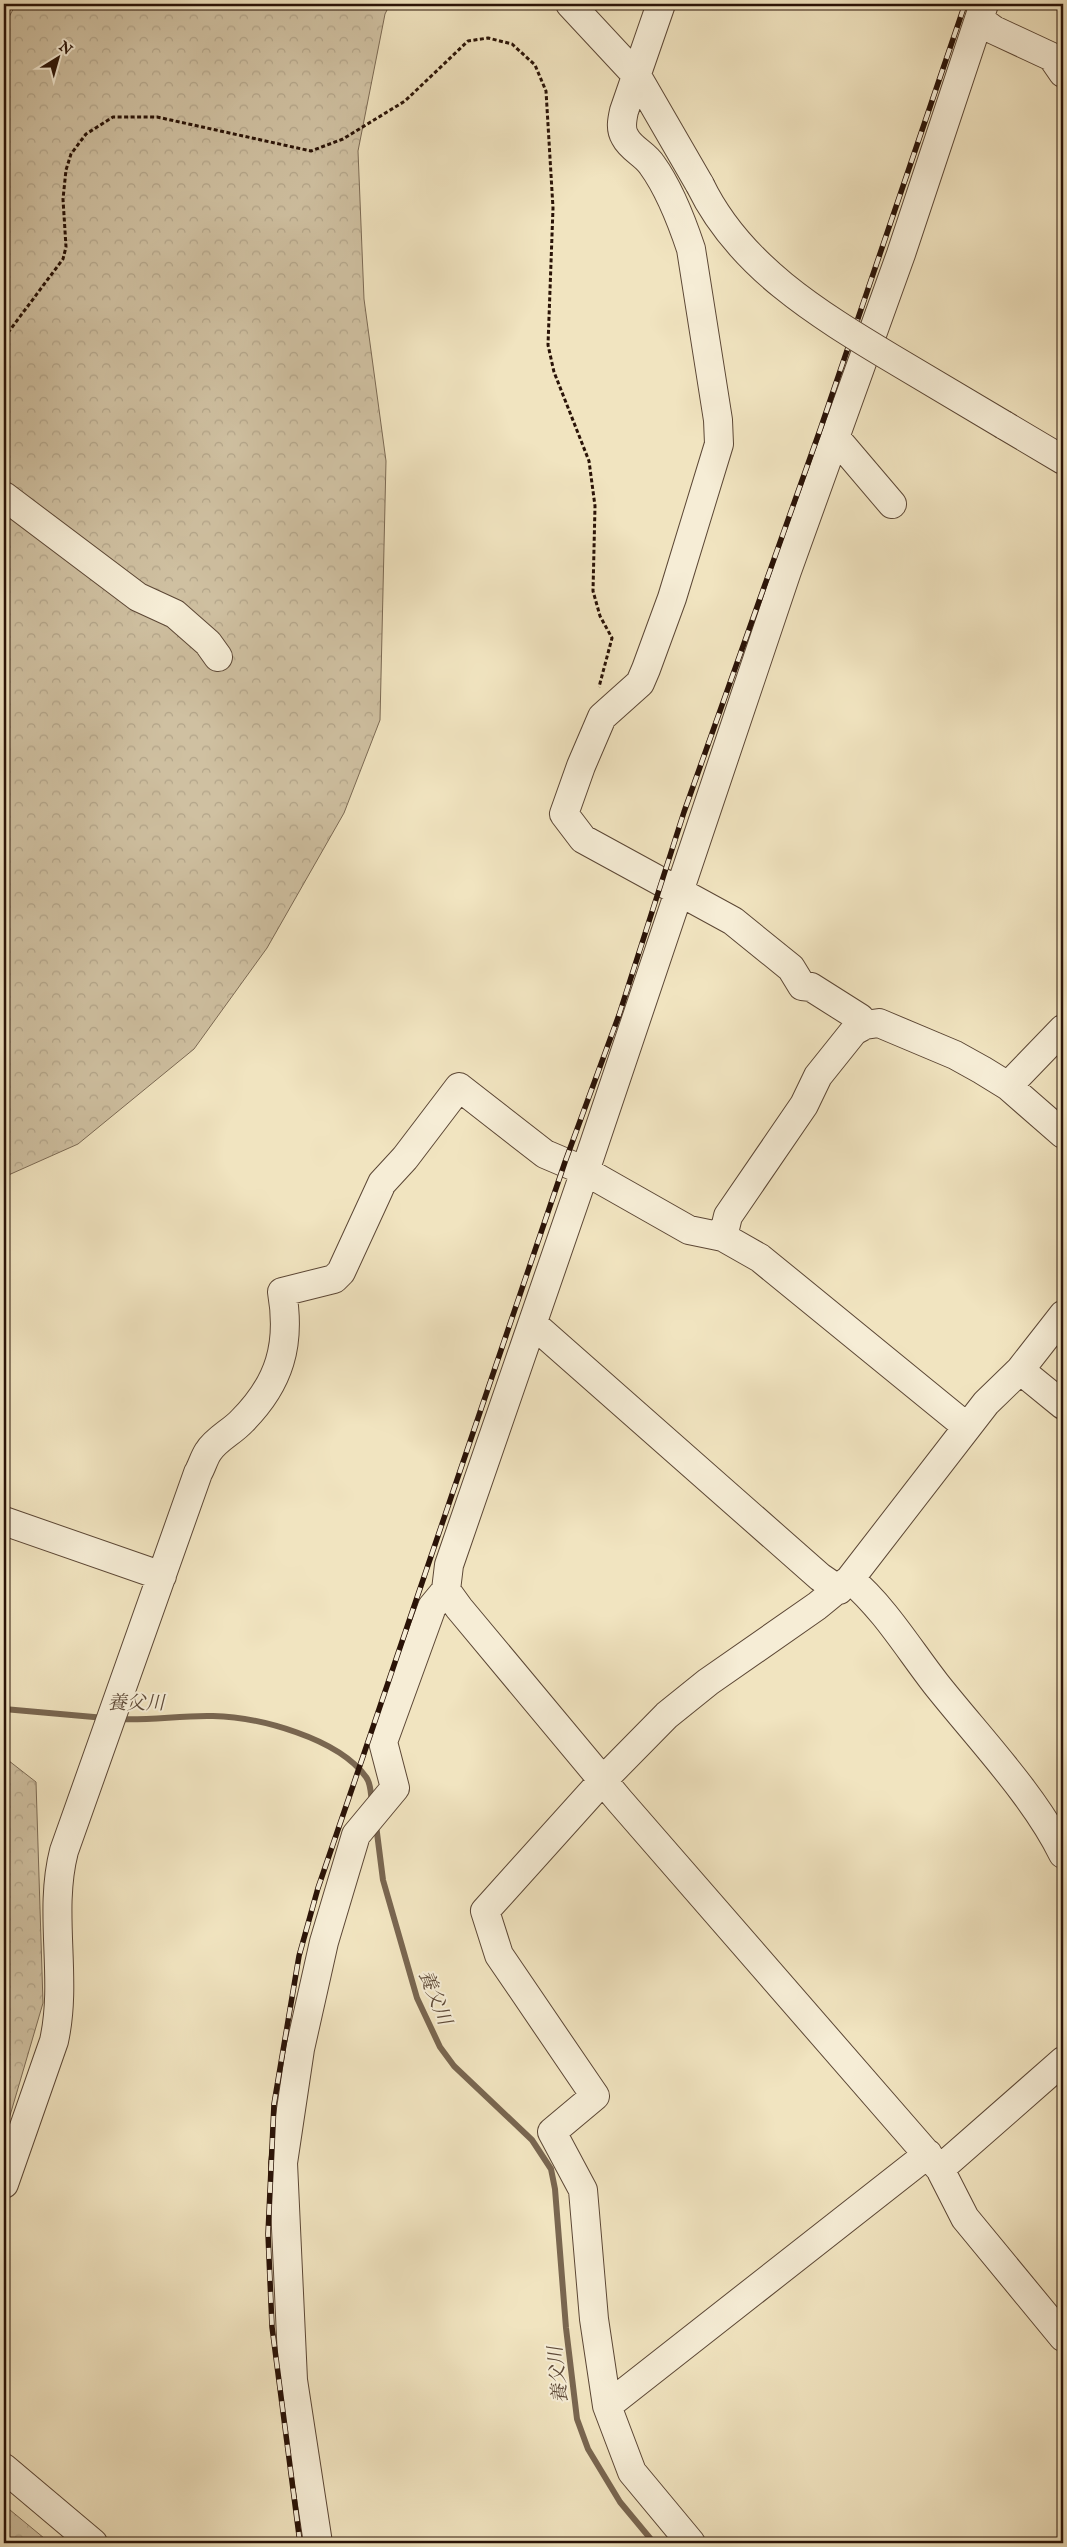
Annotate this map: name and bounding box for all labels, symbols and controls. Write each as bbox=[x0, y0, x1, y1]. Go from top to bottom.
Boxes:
north arrow bbox=[32, 32, 82, 82]
text: N bbox=[54, 37, 75, 59]
water label: 養父川 bbox=[107, 1692, 166, 1716]
water label: 養父川 bbox=[412, 1967, 457, 2031]
water label: 養父川 bbox=[544, 2343, 574, 2404]

